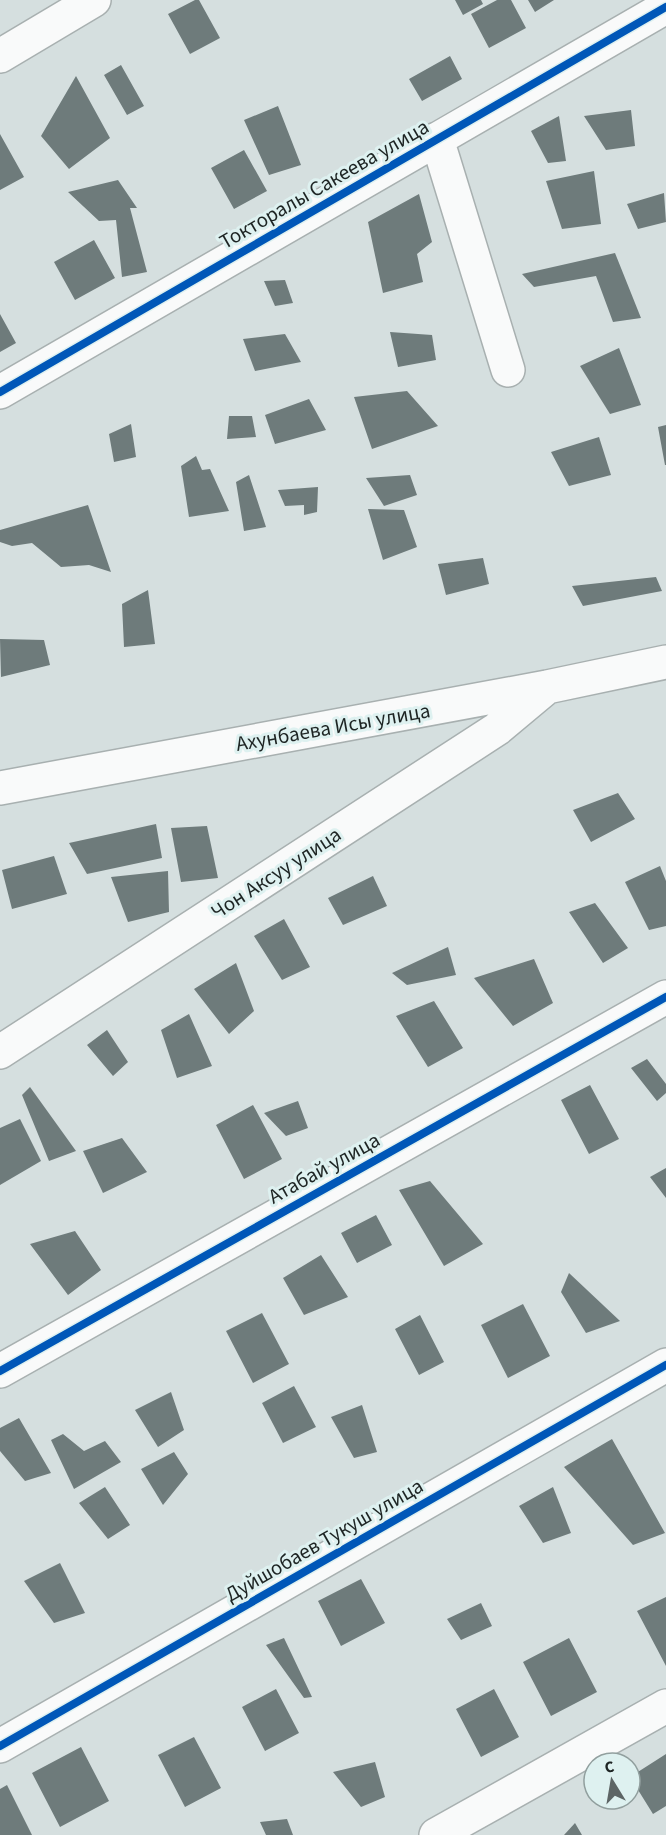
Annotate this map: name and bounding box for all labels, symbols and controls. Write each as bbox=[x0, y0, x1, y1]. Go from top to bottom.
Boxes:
street label: Токторалы Сакеева улица bbox=[214, 112, 434, 256]
street label: Ахунбаева Исы улица bbox=[234, 695, 432, 759]
street label: Чон Аксуу улица bbox=[205, 820, 347, 926]
street label: Атабай улица bbox=[263, 1125, 385, 1211]
street label: Дуйшобаев Тукуш улица bbox=[219, 1471, 429, 1609]
north arrow bbox=[582, 1751, 642, 1811]
text: С bbox=[603, 1756, 616, 1779]

